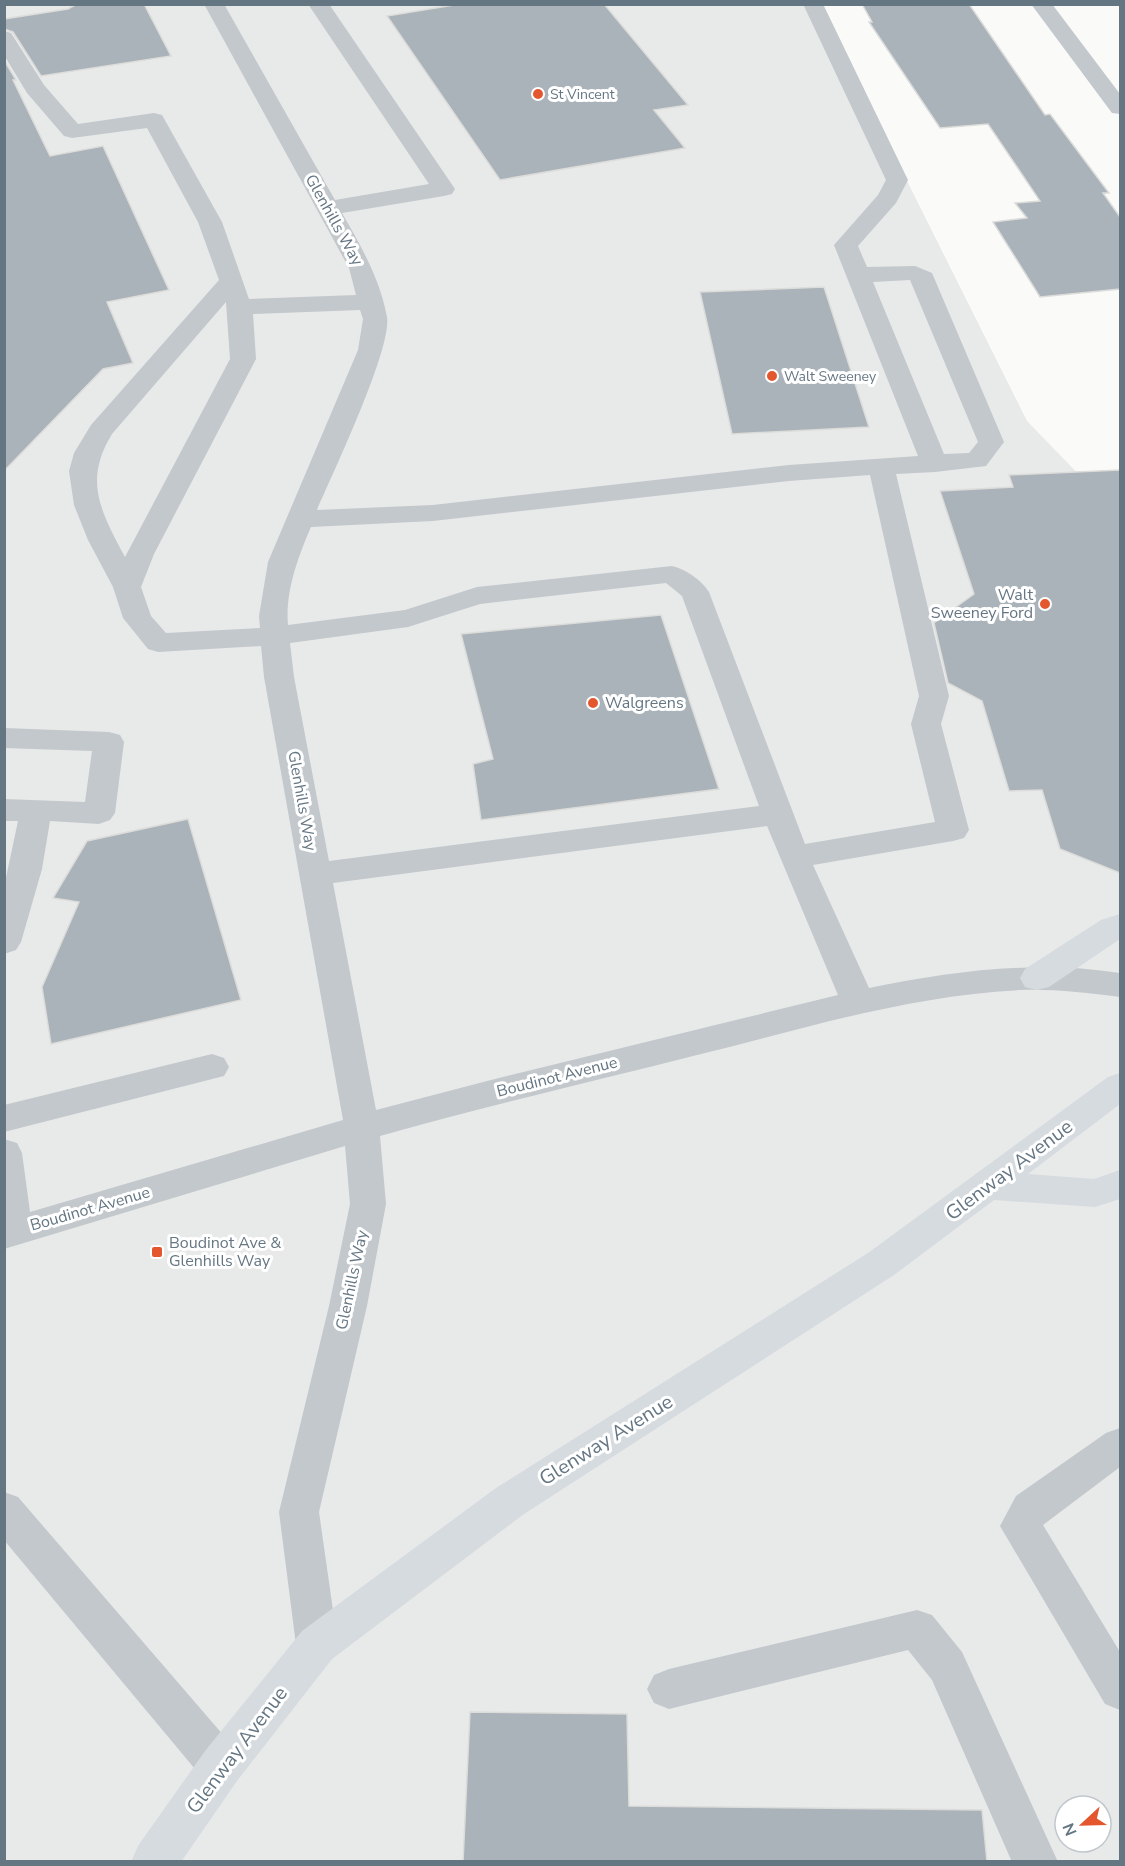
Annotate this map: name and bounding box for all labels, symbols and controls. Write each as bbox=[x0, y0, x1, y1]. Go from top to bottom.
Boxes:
place label: St Vincent bbox=[550, 85, 615, 104]
marker: St Vincent bbox=[531, 87, 545, 101]
street label: Glenhills Way bbox=[300, 170, 369, 270]
place label: Walt Sweeney bbox=[784, 367, 877, 386]
marker: Walt Sweeney bbox=[765, 369, 779, 383]
place label: Walt Sweeney Ford bbox=[931, 584, 1033, 624]
marker: Walt Sweeney Ford bbox=[1038, 597, 1052, 611]
place label: Walgreens bbox=[605, 692, 684, 714]
marker: Walgreens bbox=[586, 696, 600, 710]
street label: Glenhills Way bbox=[282, 749, 322, 853]
street label: Boudinot Avenue bbox=[494, 1051, 620, 1103]
street label: Glenway Avenue bbox=[940, 1113, 1078, 1227]
street label: Boudinot Avenue bbox=[27, 1181, 153, 1237]
street label: Glenhills Way bbox=[331, 1227, 373, 1332]
place label: Boudinot Ave & Glenhills Way bbox=[169, 1232, 281, 1272]
marker: Boudinot Ave & Glenhills Way bbox=[150, 1245, 164, 1259]
street label: Glenway Avenue bbox=[534, 1388, 678, 1492]
street label: Glenway Avenue bbox=[180, 1681, 294, 1819]
north arrow bbox=[1053, 1794, 1113, 1854]
text: N bbox=[1058, 1820, 1082, 1839]

